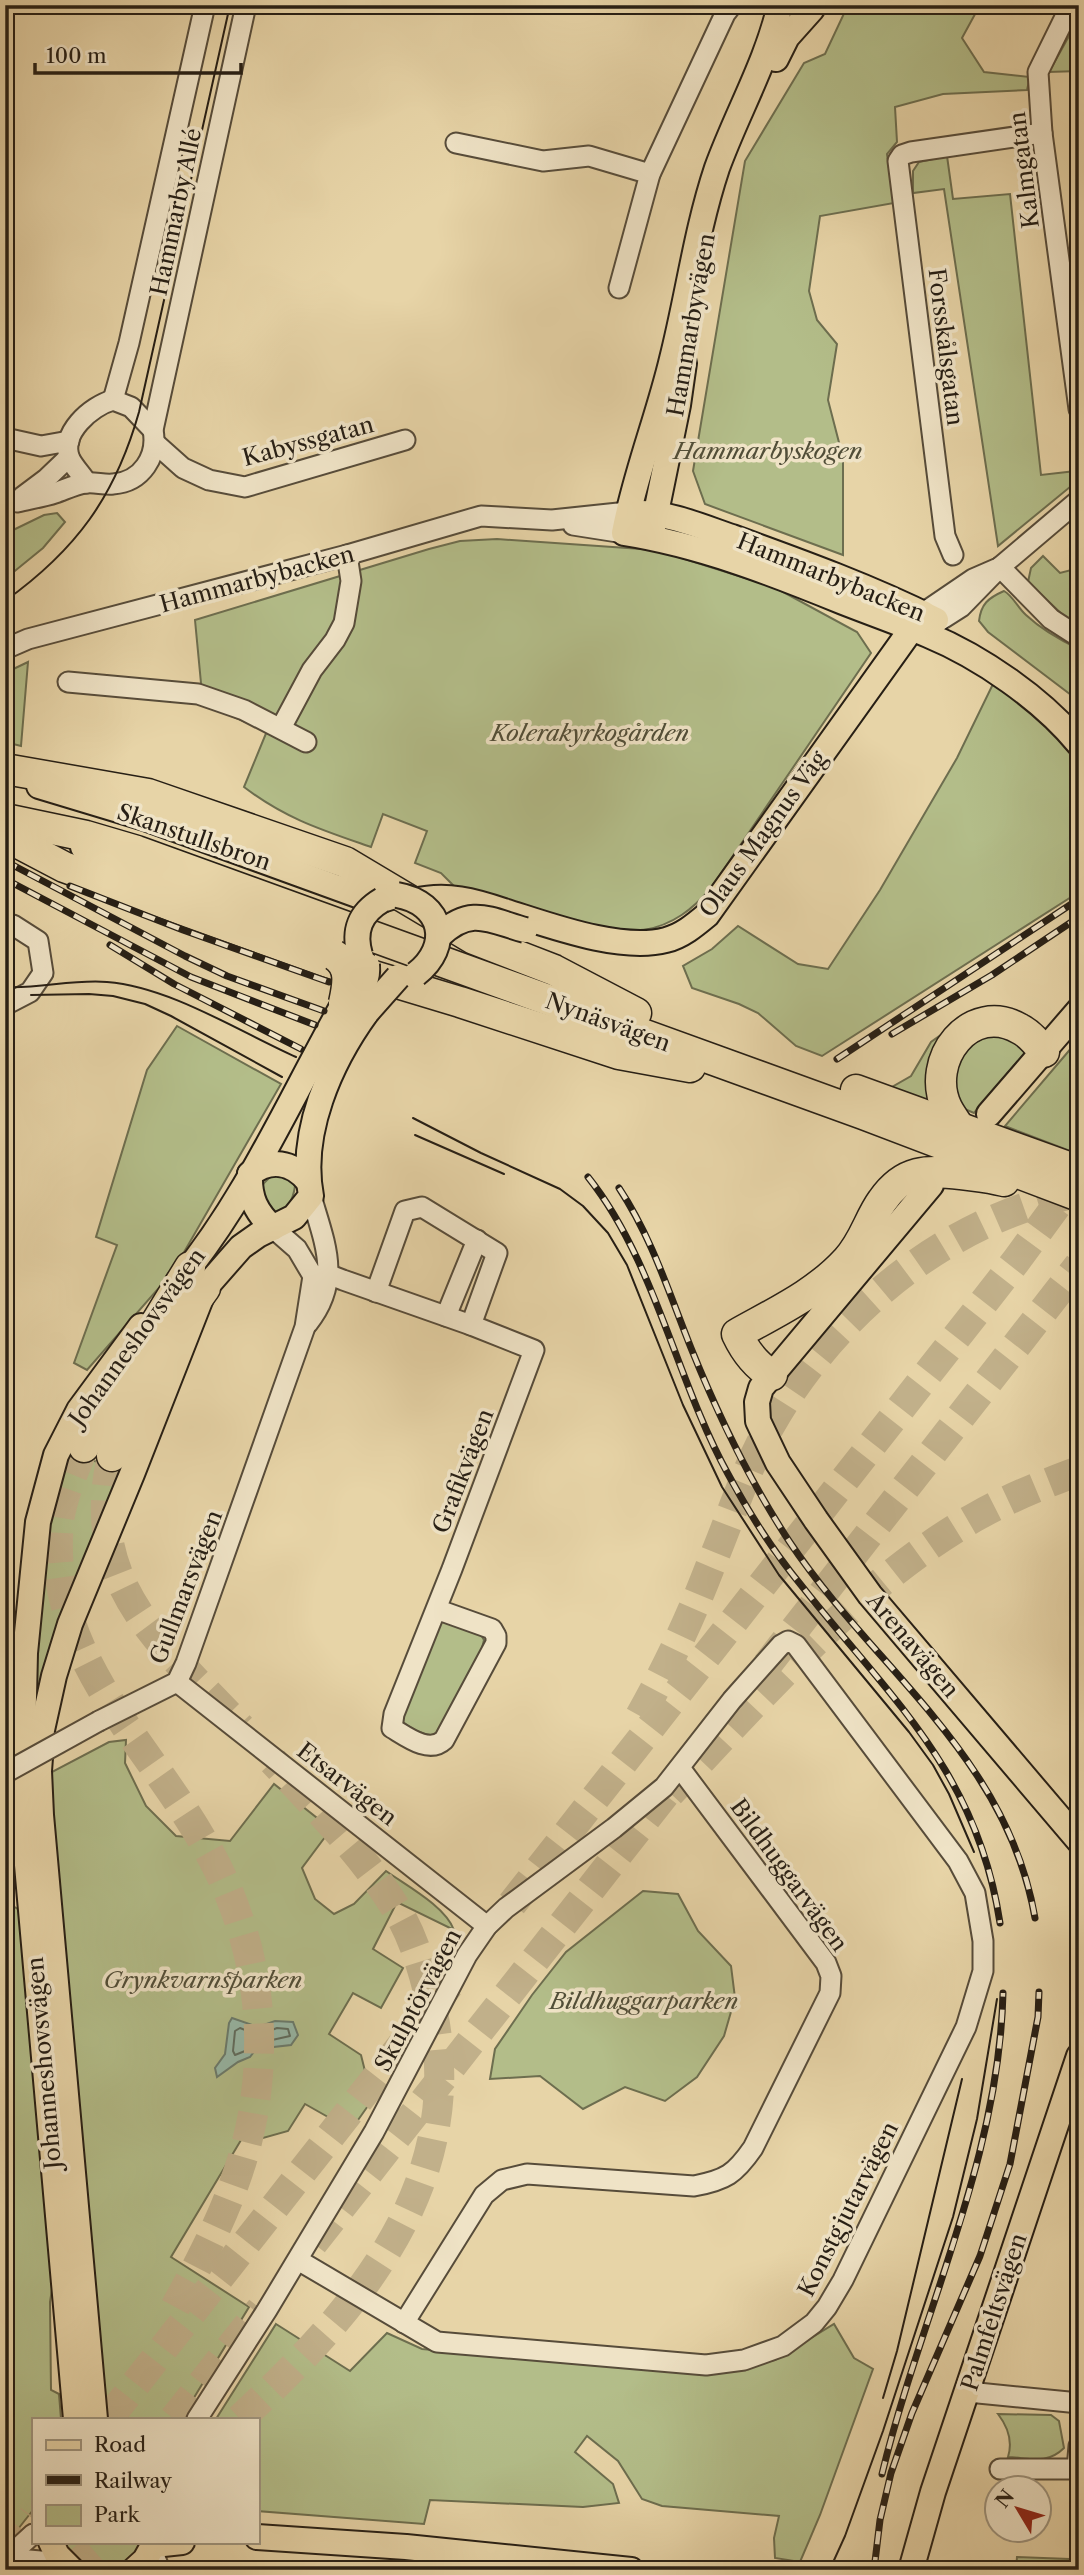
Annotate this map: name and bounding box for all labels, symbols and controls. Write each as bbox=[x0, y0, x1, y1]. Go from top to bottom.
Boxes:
scale bar bbox=[35, 32, 242, 76]
text: 100 m bbox=[46, 43, 107, 68]
street label: Kalmgatan bbox=[1003, 110, 1045, 230]
street label: Hammarby Allé bbox=[145, 126, 207, 298]
street label: Hammarbyvägen bbox=[661, 231, 721, 419]
street label: Forsskålsgatan bbox=[922, 267, 970, 427]
street label: Kabyssgatan bbox=[239, 410, 377, 472]
park label: Hammarbyskogen bbox=[671, 437, 863, 465]
street label: Hammarbybacken bbox=[733, 527, 929, 627]
street label: Hammarbybacken bbox=[157, 540, 357, 618]
park label: Kolerakyrkogården bbox=[489, 719, 689, 747]
street label: Olaus Magnus Väg bbox=[693, 745, 833, 923]
street label: Skanstullsbron bbox=[113, 798, 275, 876]
street label: Nynäsvägen bbox=[542, 986, 674, 1058]
street label: Johanneshovsvägen bbox=[61, 1243, 211, 1434]
street label: Grafikvägen bbox=[426, 1405, 500, 1537]
street label: Gullmarsvägen bbox=[144, 1506, 228, 1668]
street label: Arenavägen bbox=[860, 1586, 965, 1703]
street label: Etsarvägen bbox=[291, 1736, 403, 1832]
street label: Bildhuggarvägen bbox=[724, 1793, 854, 1957]
street label: Skulptörvägen bbox=[369, 1924, 467, 2076]
street label: Johanneshovsvägen bbox=[21, 1956, 67, 2173]
park label: Grynkvarnsparken bbox=[104, 1966, 302, 1994]
park label: Bildhuggarparken bbox=[548, 1987, 738, 2015]
street label: Konstgjutarvägen bbox=[792, 2117, 904, 2301]
street label: Palmfeltsvägen bbox=[955, 2230, 1033, 2394]
legend bbox=[32, 2418, 259, 2544]
text: Road bbox=[94, 2432, 146, 2457]
text: Railway bbox=[94, 2468, 172, 2493]
north arrow bbox=[982, 2474, 1052, 2544]
text: N bbox=[991, 2485, 1019, 2512]
text: Park bbox=[94, 2502, 140, 2527]

